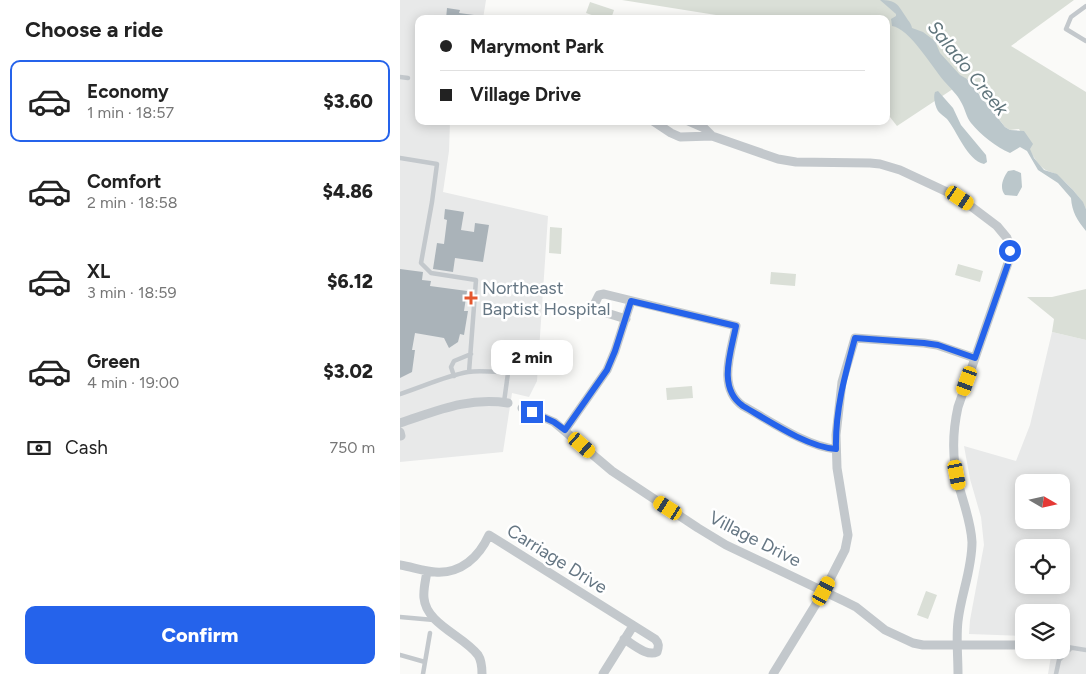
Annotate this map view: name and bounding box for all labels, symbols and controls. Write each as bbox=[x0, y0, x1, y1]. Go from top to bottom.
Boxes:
text: Choose a ride bbox=[25, 16, 163, 43]
water label: Salado Creek bbox=[923, 16, 1014, 121]
text: Marymont Park bbox=[470, 35, 604, 58]
icon: car bbox=[27, 79, 72, 124]
text: Economy bbox=[87, 80, 169, 103]
text: Village Drive bbox=[470, 83, 581, 106]
text: $3.60 bbox=[323, 90, 373, 113]
text: 1 min · 18:57 bbox=[87, 103, 174, 122]
icon: car bbox=[27, 169, 72, 214]
text: Comfort bbox=[87, 170, 162, 193]
text: $4.86 bbox=[323, 180, 373, 203]
car bbox=[943, 183, 976, 213]
text: 2 min · 18:58 bbox=[87, 193, 178, 212]
route start bbox=[999, 240, 1021, 262]
icon: car bbox=[27, 259, 72, 304]
text: XL bbox=[87, 260, 110, 283]
text: $6.12 bbox=[327, 270, 373, 293]
place label: Northeast Baptist Hospital bbox=[482, 277, 611, 320]
text: 3 min · 18:59 bbox=[87, 283, 177, 302]
marker: Northeast Baptist Hospital bbox=[464, 291, 478, 305]
callout: 2 min bbox=[491, 340, 573, 374]
text: 2 min bbox=[512, 348, 552, 367]
icon: car bbox=[27, 349, 72, 394]
text: Green bbox=[87, 350, 140, 373]
text: $3.02 bbox=[323, 360, 373, 383]
car bbox=[954, 364, 979, 398]
text: 4 min · 19:00 bbox=[87, 373, 179, 392]
route end bbox=[521, 401, 543, 423]
car bbox=[565, 429, 598, 461]
icon: cash bbox=[25, 434, 53, 462]
text: Cash bbox=[65, 436, 108, 459]
text: 750 m bbox=[329, 438, 375, 457]
car bbox=[946, 459, 967, 491]
north arrow bbox=[1015, 474, 1070, 529]
map controls bbox=[1015, 474, 1070, 659]
car bbox=[651, 494, 684, 522]
street label: Village Drive bbox=[705, 506, 805, 572]
street label: Carriage Drive bbox=[503, 519, 611, 599]
button: locate bbox=[1015, 539, 1070, 594]
car bbox=[810, 574, 837, 608]
button: layers bbox=[1015, 604, 1070, 659]
button: Confirm bbox=[25, 606, 375, 664]

